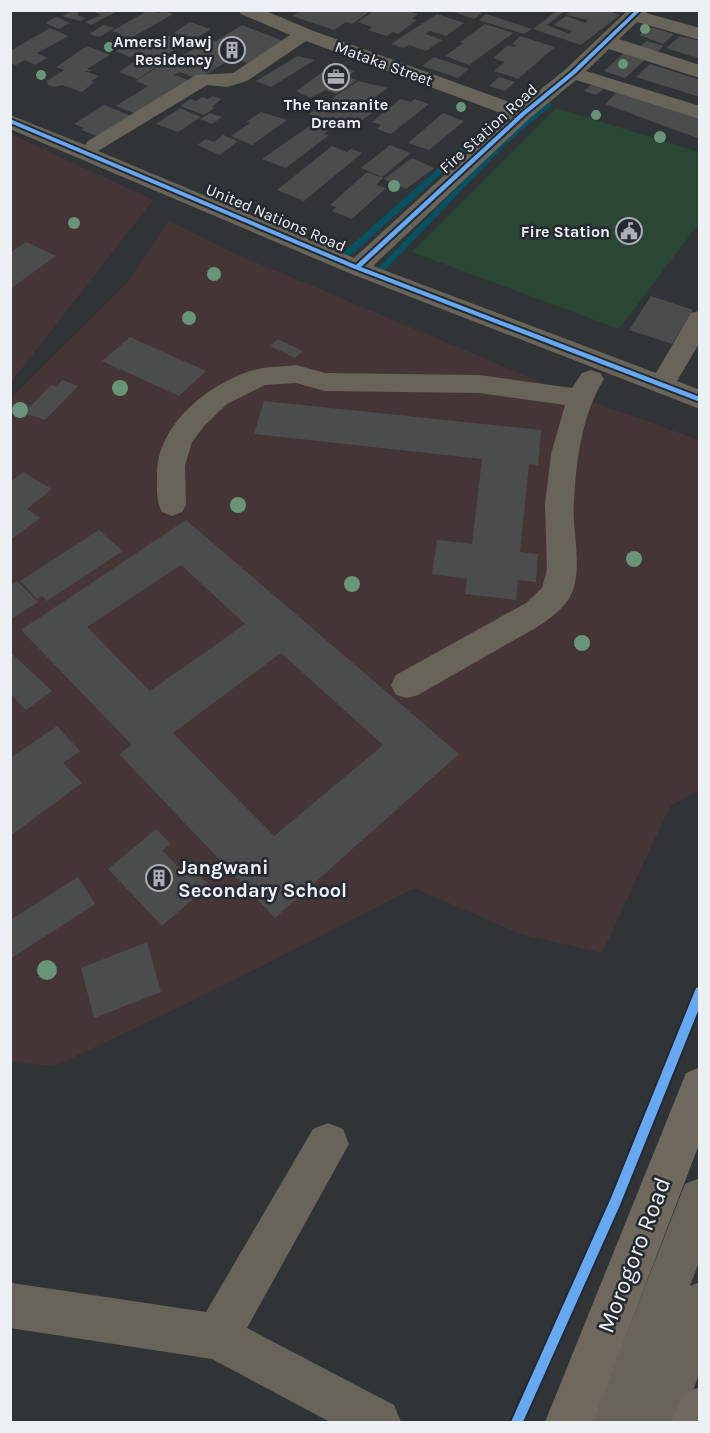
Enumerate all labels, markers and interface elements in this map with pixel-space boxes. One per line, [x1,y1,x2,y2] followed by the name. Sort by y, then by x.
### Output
[113,32,212,69] place label: Amersi Mawj Residency
[217,35,247,65] building icon: Amersi Mawj Residency
[332,37,435,90] street label: Mataka Street
[321,62,351,92] office icon: The Tanzanite Dream
[435,79,541,177] street label: Fire Station Road
[284,95,388,132] place label: The Tanzanite Dream
[203,179,349,256] street label: United Nations Road
[614,216,644,246] public building icon: Fire Station
[521,222,610,241] place label: Fire Station
[178,856,347,902] place label: Jangwani Secondary School
[144,863,174,893] building icon: Jangwani Secondary School
[591,1173,677,1337] street label: Morogoro Road

